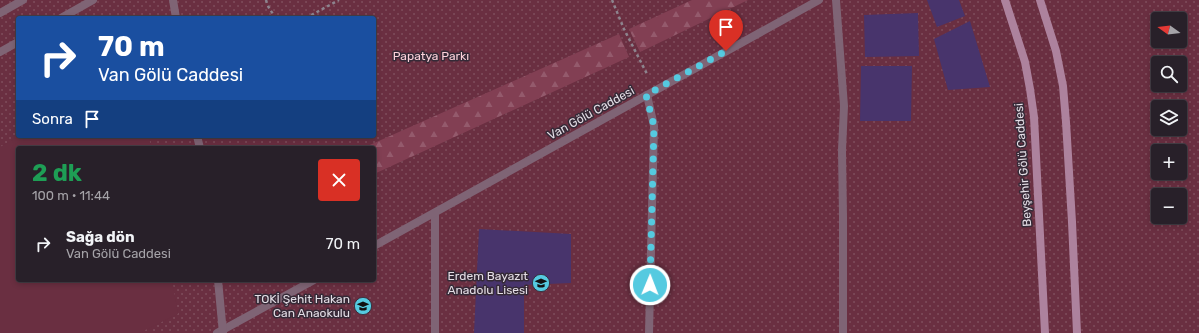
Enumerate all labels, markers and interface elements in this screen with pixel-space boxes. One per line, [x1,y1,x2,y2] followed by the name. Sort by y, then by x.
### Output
[709,10,743,51] pin
[1151,12,1187,48] north arrow
[1151,12,1187,224] map controls
[715,16,737,38] icon: arrive
[98,30,165,63] text: 70 m
[32,32,84,84] icon: right
[393,49,469,63] park label: Papatya Parkı
[1151,56,1187,92] button: search
[98,64,243,86] text: Van Gölü Caddesi
[545,83,637,143] street label: Van Gölü Caddesi
[1151,100,1187,136] button: layers
[1012,103,1034,227] street label: Beyşehir Gölü Caddesi
[81,108,103,130] icon: arrive
[32,110,73,128] text: Sonra
[1151,144,1187,180] button: +
[32,159,82,187] text: 2 dk
[318,159,360,201] button: close
[32,188,110,203] text: 100 m · 11:44
[1151,188,1187,224] button: −
[66,228,135,246] text: Sağa dön
[32,233,54,255] icon: right
[326,235,360,253] text: 70 m
[66,246,171,261] text: Van Gölü Caddesi
[629,264,671,306] position arrow
[447,269,528,297] place label: Erdem Bayazıt Anadolu Lisesi
[531,273,551,293] school or university icon: Erdem Bayazıt Anadolu Lisesi
[254,292,350,320] place label: TOKİ Şehit Hakan Can Anaokulu
[353,296,373,316] school or university icon: TOKİ Şehit Hakan Can Anaokulu

